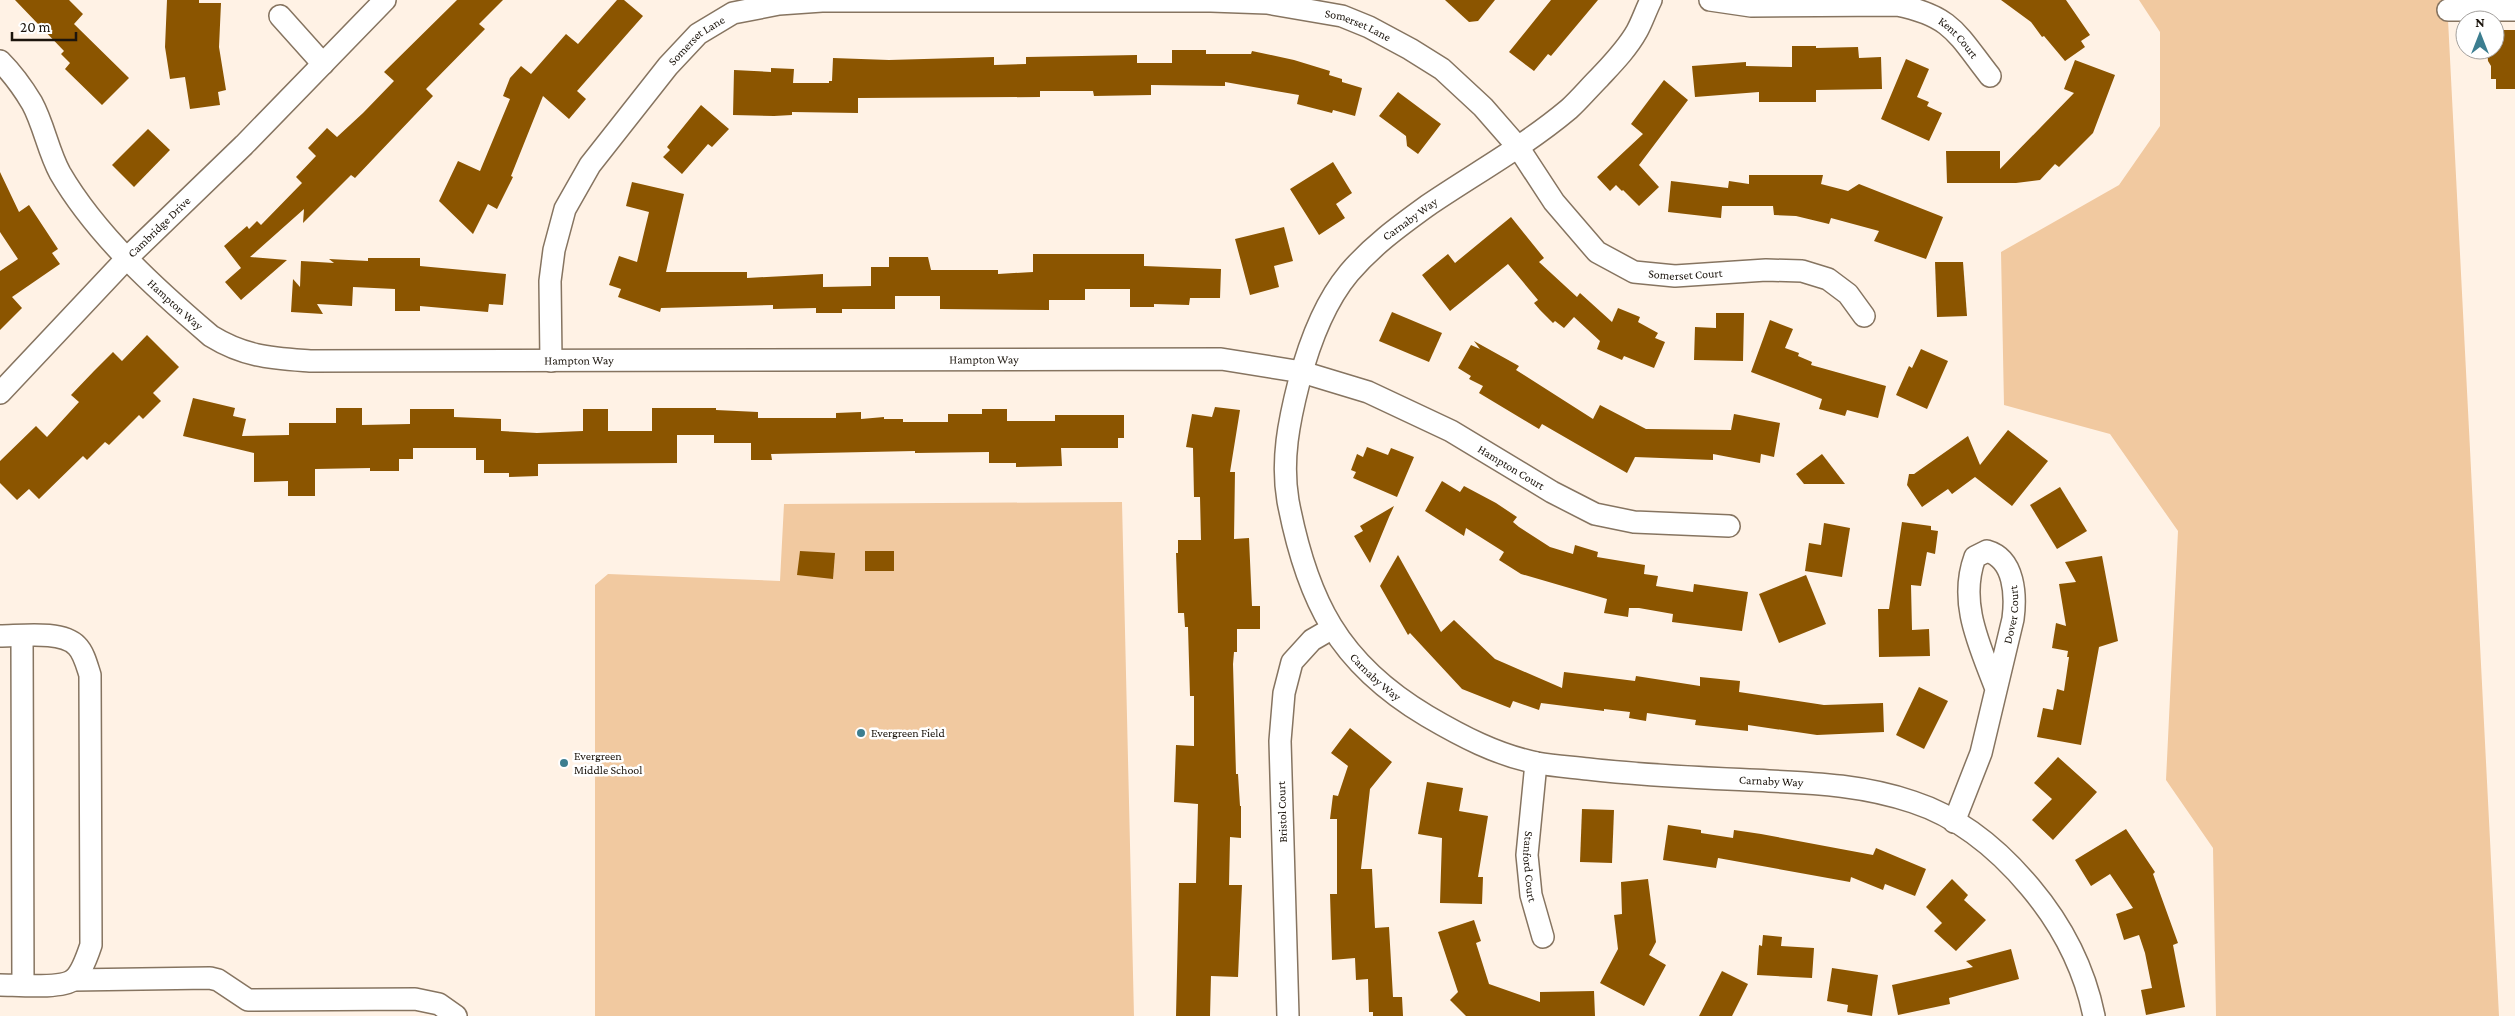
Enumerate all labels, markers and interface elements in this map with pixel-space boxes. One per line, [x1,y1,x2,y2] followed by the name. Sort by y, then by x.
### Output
[1324,6,1393,44] street label: Somerset Lane
[12,10,76,42] scale bar
[2455,10,2505,60] north arrow
[665,13,727,68] street label: Somerset Lane
[1936,14,1982,62] street label: Kent Court
[2475,14,2485,30] text: N
[20,19,51,35] text: 20 m
[125,194,193,260] street label: Cambridge Drive
[1380,194,1440,244] street label: Carnaby Way
[1648,266,1724,283] street label: Somerset Court
[145,276,206,333] street label: Hampton Way
[949,352,1019,367] street label: Hampton Way
[544,353,614,367] street label: Hampton Way
[1475,442,1548,493] street label: Hampton Court
[2000,584,2021,645] street label: Dover Court
[1347,650,1404,704] street label: Carnaby Way
[871,726,945,740] place label: Evergreen Field
[855,727,867,739] marker: Evergreen Field
[574,749,642,777] place label: Evergreen Middle School
[558,757,570,769] marker: Evergreen Middle School
[1739,773,1804,790] street label: Carnaby Way
[1274,780,1290,843] street label: Bristol Court
[1520,830,1540,905] street label: Stanford Court

